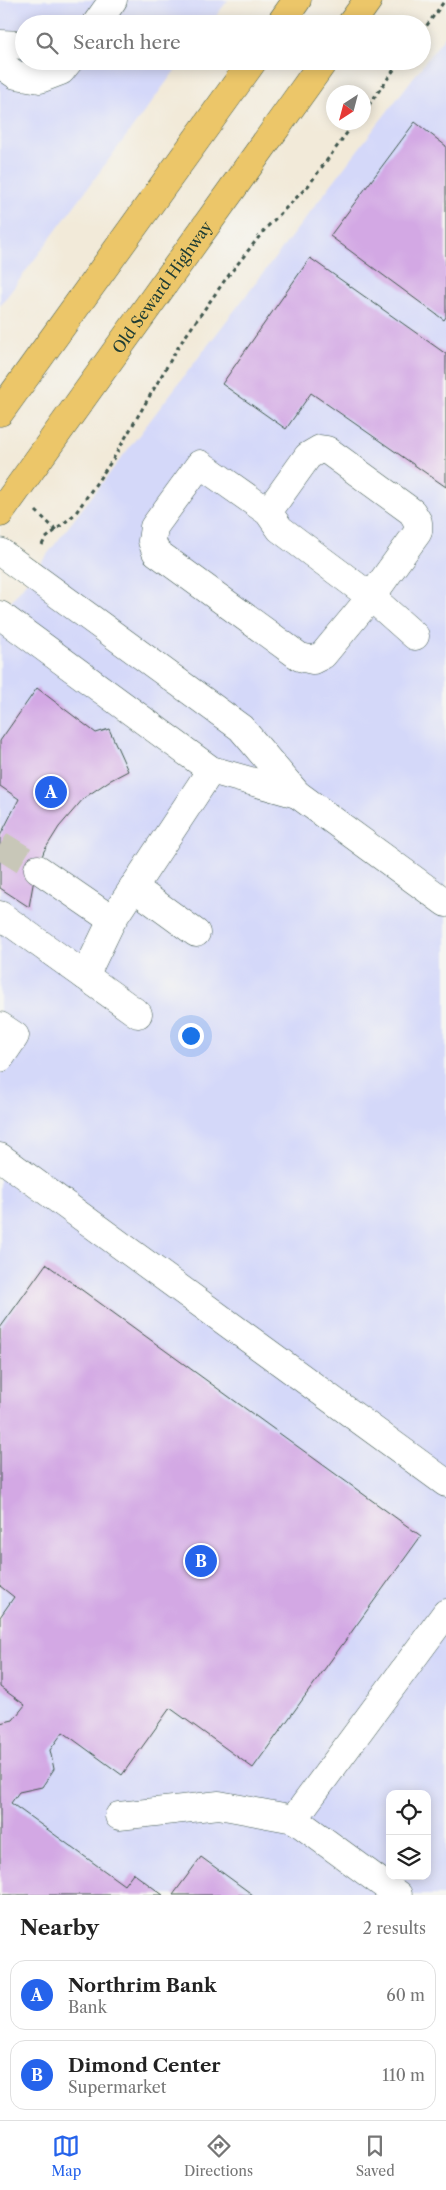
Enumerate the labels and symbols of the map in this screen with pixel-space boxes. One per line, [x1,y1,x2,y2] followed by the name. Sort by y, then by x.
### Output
[326,85,371,130] north arrow
[108,216,217,357] street label: Old Seward Highway
[35,773,67,811] pin: A
[178,1023,204,1049] your location
[185,1542,217,1580] pin: B

